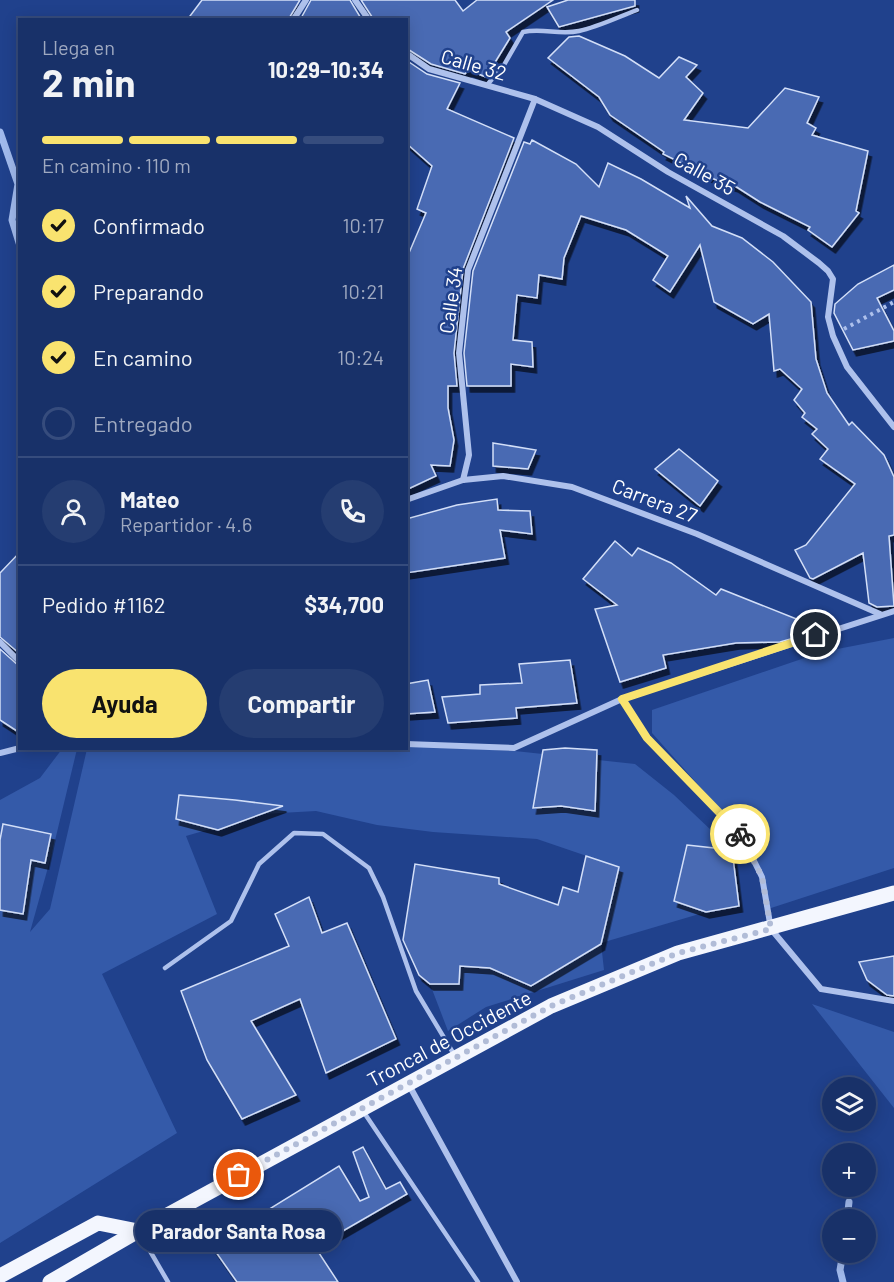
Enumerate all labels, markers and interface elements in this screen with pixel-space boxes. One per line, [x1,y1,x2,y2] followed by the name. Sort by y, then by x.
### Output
[42,35,115,59] text: Llega en
[438,43,510,85] street label: Calle 32
[268,56,384,82] text: 10:29–10:34
[42,58,135,105] text: 2 min
[670,146,740,200] street label: Calle 35
[42,153,191,177] text: En camino · 110 m
[42,209,75,242] icon: check
[93,212,205,238] text: Confirmado
[342,213,384,237] text: 10:17
[433,265,467,335] street label: Calle 34
[42,275,75,308] icon: check
[93,278,204,304] text: Preparando
[341,279,384,303] text: 10:21
[42,341,75,374] icon: check
[93,344,193,370] text: En camino
[337,345,384,369] text: 10:24
[93,410,193,436] text: Entregado
[609,473,701,527] street label: Carrera 27
[42,480,105,543] button: person
[321,480,384,543] button: phone
[120,486,180,512] text: Mateo
[120,512,252,536] text: Repartidor · 4.6
[42,591,165,617] text: Pedido #1162
[304,591,384,617] text: $34,700
[790,609,841,660] pin
[799,618,832,651] icon: home
[42,669,207,738] button: Ayuda
[219,669,384,738] button: Compartir
[710,804,770,864] courier
[724,818,757,851] icon: bike
[363,985,535,1091] street label: Troncal de Occidente
[822,1077,876,1263] map controls
[822,1077,876,1131] button: layers
[822,1143,876,1197] button: +
[213,1149,264,1200] pin
[222,1158,255,1191] icon: bag
[822,1209,876,1263] button: −
[136,1211,342,1253] callout: Parador Santa Rosa
[152,1219,325,1243] text: Parador Santa Rosa

